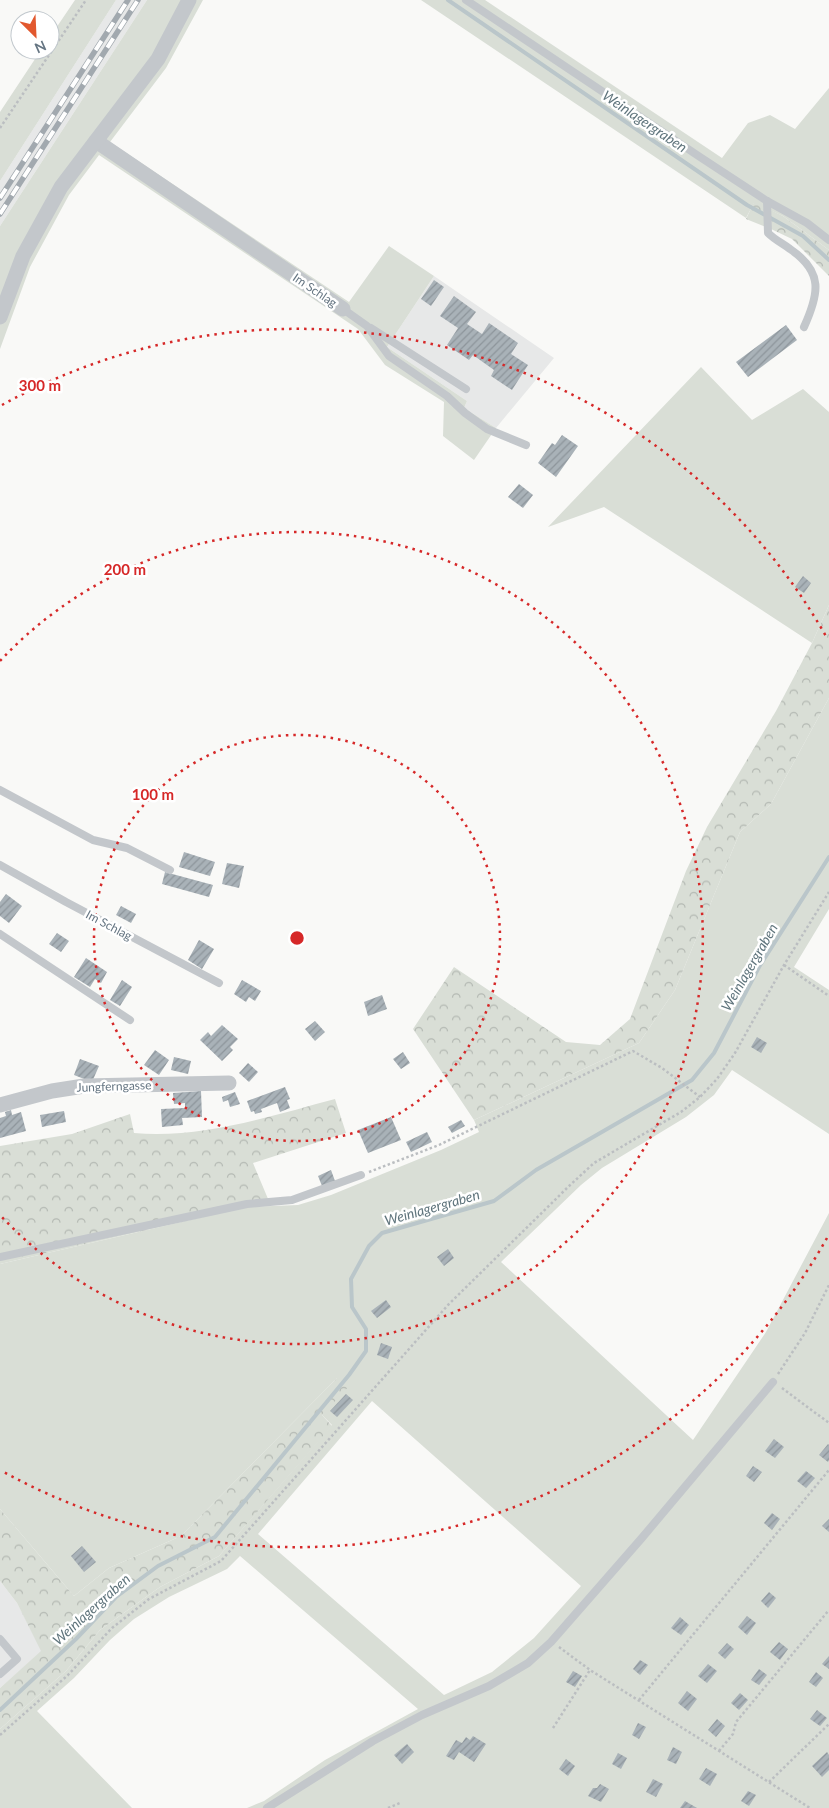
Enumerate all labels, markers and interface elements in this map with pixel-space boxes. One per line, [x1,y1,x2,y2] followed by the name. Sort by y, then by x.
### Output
[10,10,60,60] north arrow
[32,37,49,57] text: N
[600,87,690,155] water label: Weinlagergraben
[290,270,340,310] street label: Im Schlag
[19,376,61,394] text: 300 m
[104,560,146,578] text: 200 m
[132,785,174,803] text: 100 m
[83,907,135,943] street label: Im Schlag
[717,920,781,1014] water label: Weinlagergraben
[288,929,306,947] centre of rings
[76,1077,152,1095] street label: Jungferngasse
[382,1185,482,1229] water label: Weinlagergraben
[49,1570,133,1648] water label: Weinlagergraben

